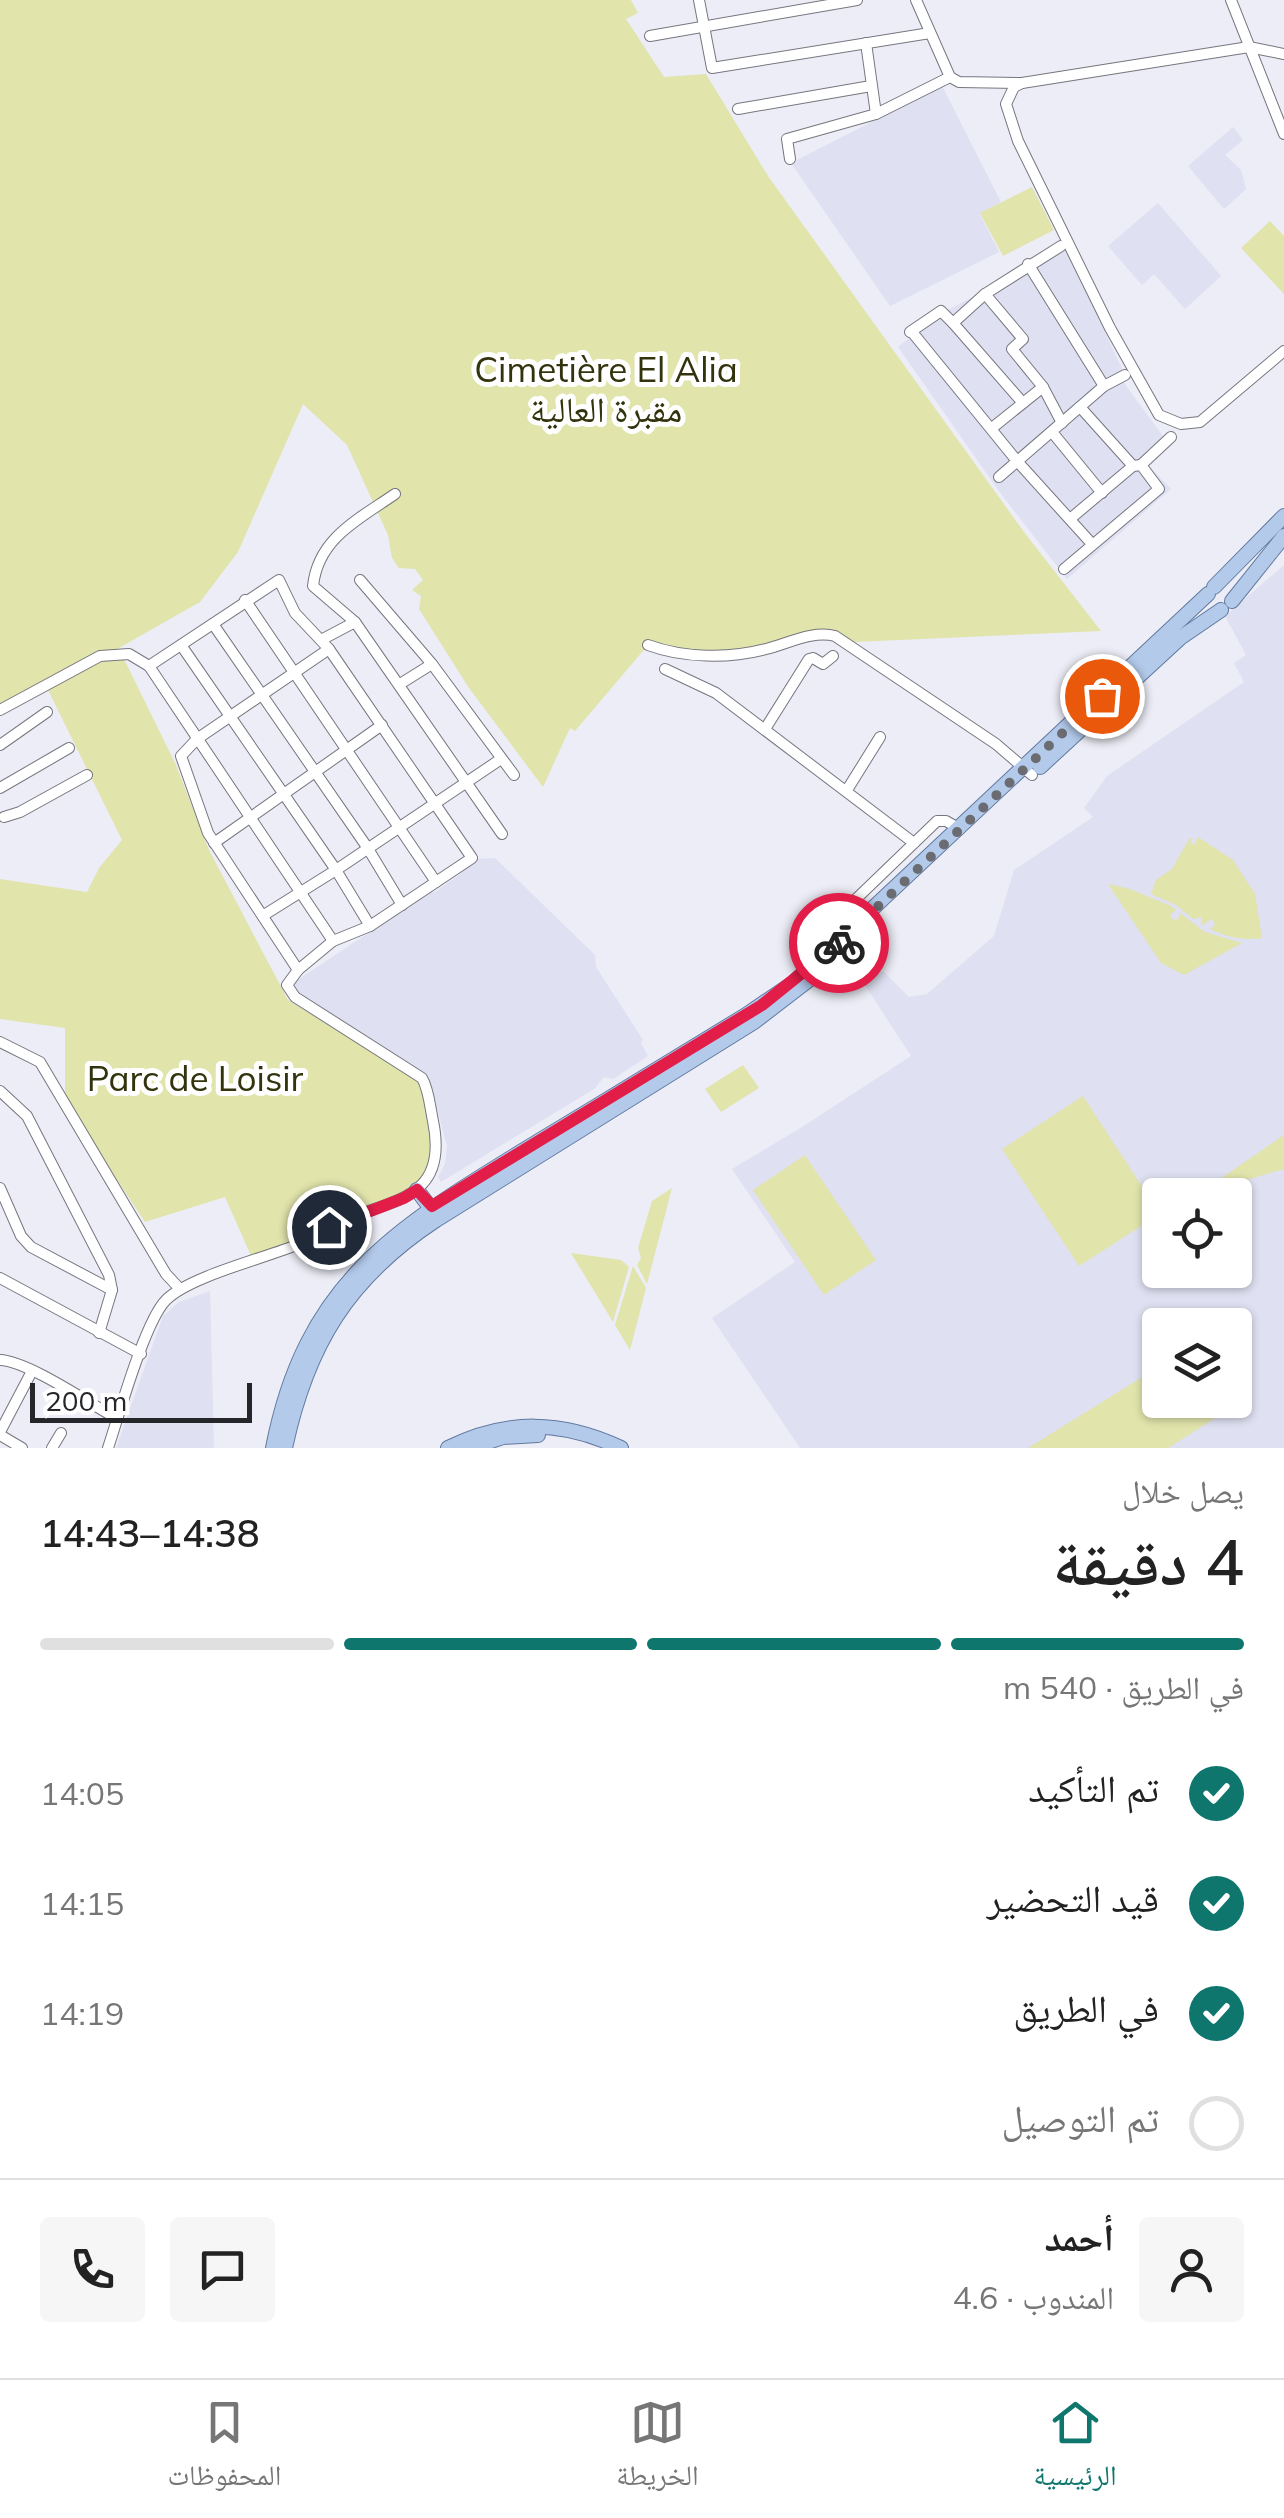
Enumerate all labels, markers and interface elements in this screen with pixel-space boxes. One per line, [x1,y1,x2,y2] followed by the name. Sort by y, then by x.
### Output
[474,347,738,431] park label: Cimetière El Alia مقبرة العالية
[1060,654,1145,739] pin
[1075,669,1130,724] icon: bag
[789,893,889,993] courier
[812,916,867,971] icon: bike
[87,1056,304,1100] park label: Parc de Loisir
[1142,1178,1252,1418] map controls
[1142,1178,1252,1288] button: locate
[287,1185,372,1270] pin
[302,1200,357,1255] icon: home
[1142,1308,1252,1418] button: layers
[30,1378,252,1422] scale bar
[45,1383,127,1418] text: 200 m
[1122,1471,1244,1511] text: يصل خلال
[40,1509,260,1557] text: 14:38–14:43
[1053,1520,1244,1601] text: 4 دقيقة
[1003,1667,1244,1707] text: في الطريق · 540 m
[1028,1764,1159,1812] text: تم التأكيد
[1189,1766,1244,1821] icon: check
[40,1773,124,1813] text: 14:05
[987,1874,1159,1922] text: قيد التحضير
[1189,1876,1244,1931] icon: check
[40,1883,124,1923] text: 14:15
[1013,1984,1159,2032] text: في الطريق
[1189,1986,1244,2041] icon: check
[40,1993,124,2033] text: 14:19
[1001,2094,1159,2142] text: تم التوصيل
[1044,2213,1114,2261] text: أحمد
[40,2217,145,2322] button: phone
[170,2217,275,2322] button: chat
[1139,2217,1244,2322] button: person
[952,2277,1114,2317] text: المندوب · 4.6
[167,2395,281,2503] tab: المحفوظات
[616,2395,699,2503] tab: الخريطة
[1034,2395,1117,2503] tab: الرئيسية

